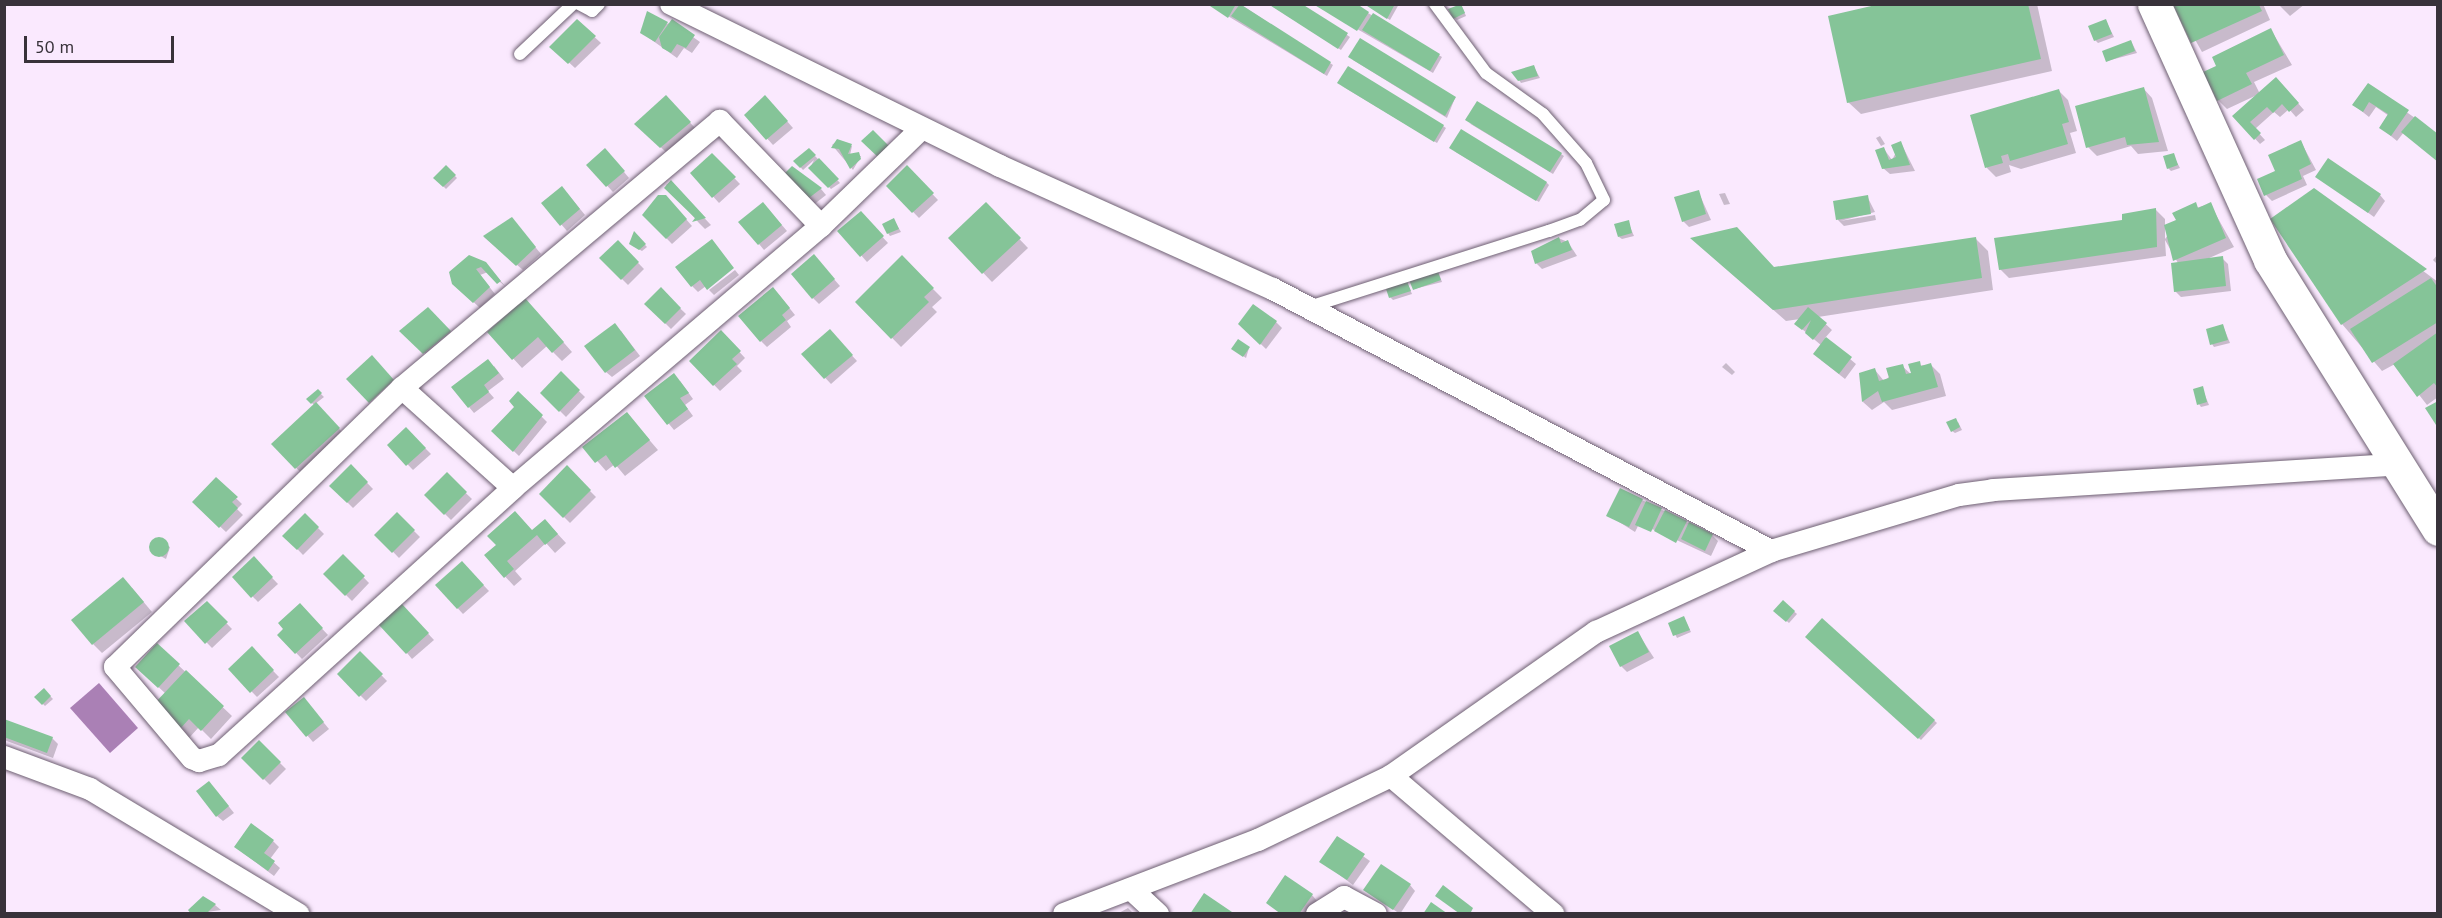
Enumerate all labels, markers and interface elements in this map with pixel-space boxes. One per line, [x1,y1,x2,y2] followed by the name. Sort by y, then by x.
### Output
[27,24,177,62] scale bar
[35,35,74,58] text: 50 m

